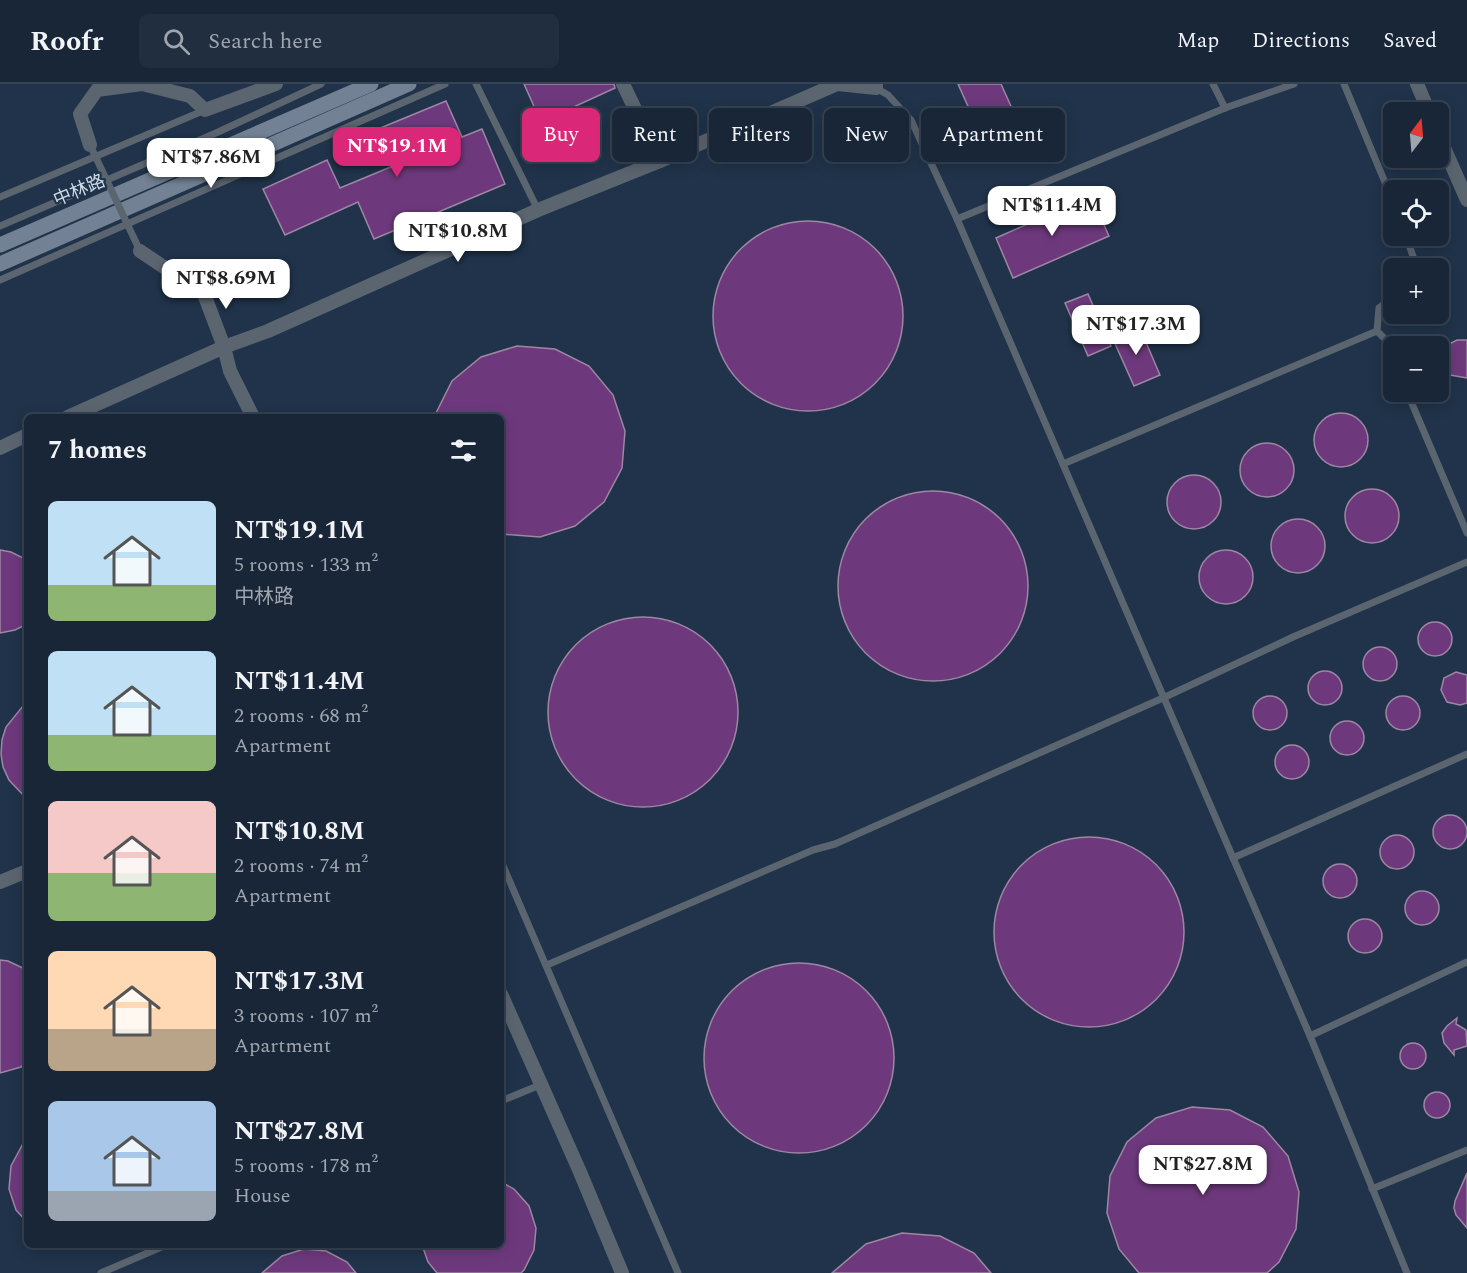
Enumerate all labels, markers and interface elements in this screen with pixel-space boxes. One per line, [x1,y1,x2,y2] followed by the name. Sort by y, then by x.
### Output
[139,14,559,68] search box
[30,20,103,63] text: Roofr
[160,25,193,58] icon: search
[208,25,322,58] text: Search here
[1177,25,1219,57] text: Map
[1252,25,1350,57] text: Directions
[1383,25,1437,57] text: Saved
[1383,102,1449,168] north arrow
[1383,102,1449,402] map controls
[522,108,600,162] chip: Buy
[612,108,697,162] chip: Rent
[709,108,812,162] chip: Filters
[824,108,909,162] chip: New
[921,108,1065,162] chip: Apartment
[335,127,459,178] pin: NT$19.1M
[347,131,447,161] text: NT$19.1M
[149,138,273,189] pin: NT$7.86M
[161,142,261,172] text: NT$7.86M
[49,167,109,213] street label: 中林路
[1383,180,1449,246] button: locate
[990,186,1114,237] pin: NT$11.4M
[1002,190,1102,220] text: NT$11.4M
[396,212,520,263] pin: NT$10.8M
[408,216,508,246] text: NT$10.8M
[1383,258,1449,324] button: +
[164,259,288,310] pin: NT$8.69M
[176,263,276,293] text: NT$8.69M
[1074,305,1198,356] pin: NT$17.3M
[1086,309,1186,339] text: NT$17.3M
[1383,336,1449,402] button: −
[48,430,147,470] text: 7 homes
[447,434,480,467] icon: filters
[234,510,365,550] text: NT$19.1M
[96,525,168,597] icon: home
[234,550,378,580] text: 5 rooms · 133 m²
[234,582,294,612] text: 中林路
[234,661,365,701] text: NT$11.4M
[96,675,168,747] icon: home
[234,701,368,731] text: 2 rooms · 68 m²
[234,731,331,761] text: Apartment
[234,811,365,851] text: NT$10.8M
[96,825,168,897] icon: home
[234,851,368,881] text: 2 rooms · 74 m²
[234,881,331,911] text: Apartment
[234,961,365,1001] text: NT$17.3M
[96,975,168,1047] icon: home
[234,1001,378,1031] text: 3 rooms · 107 m²
[234,1031,331,1061] text: Apartment
[234,1111,365,1151] text: NT$27.8M
[96,1125,168,1197] icon: home
[1141,1145,1265,1196] pin: NT$27.8M
[1153,1149,1253,1179] text: NT$27.8M
[234,1151,378,1181] text: 5 rooms · 178 m²
[234,1181,291,1211] text: House

